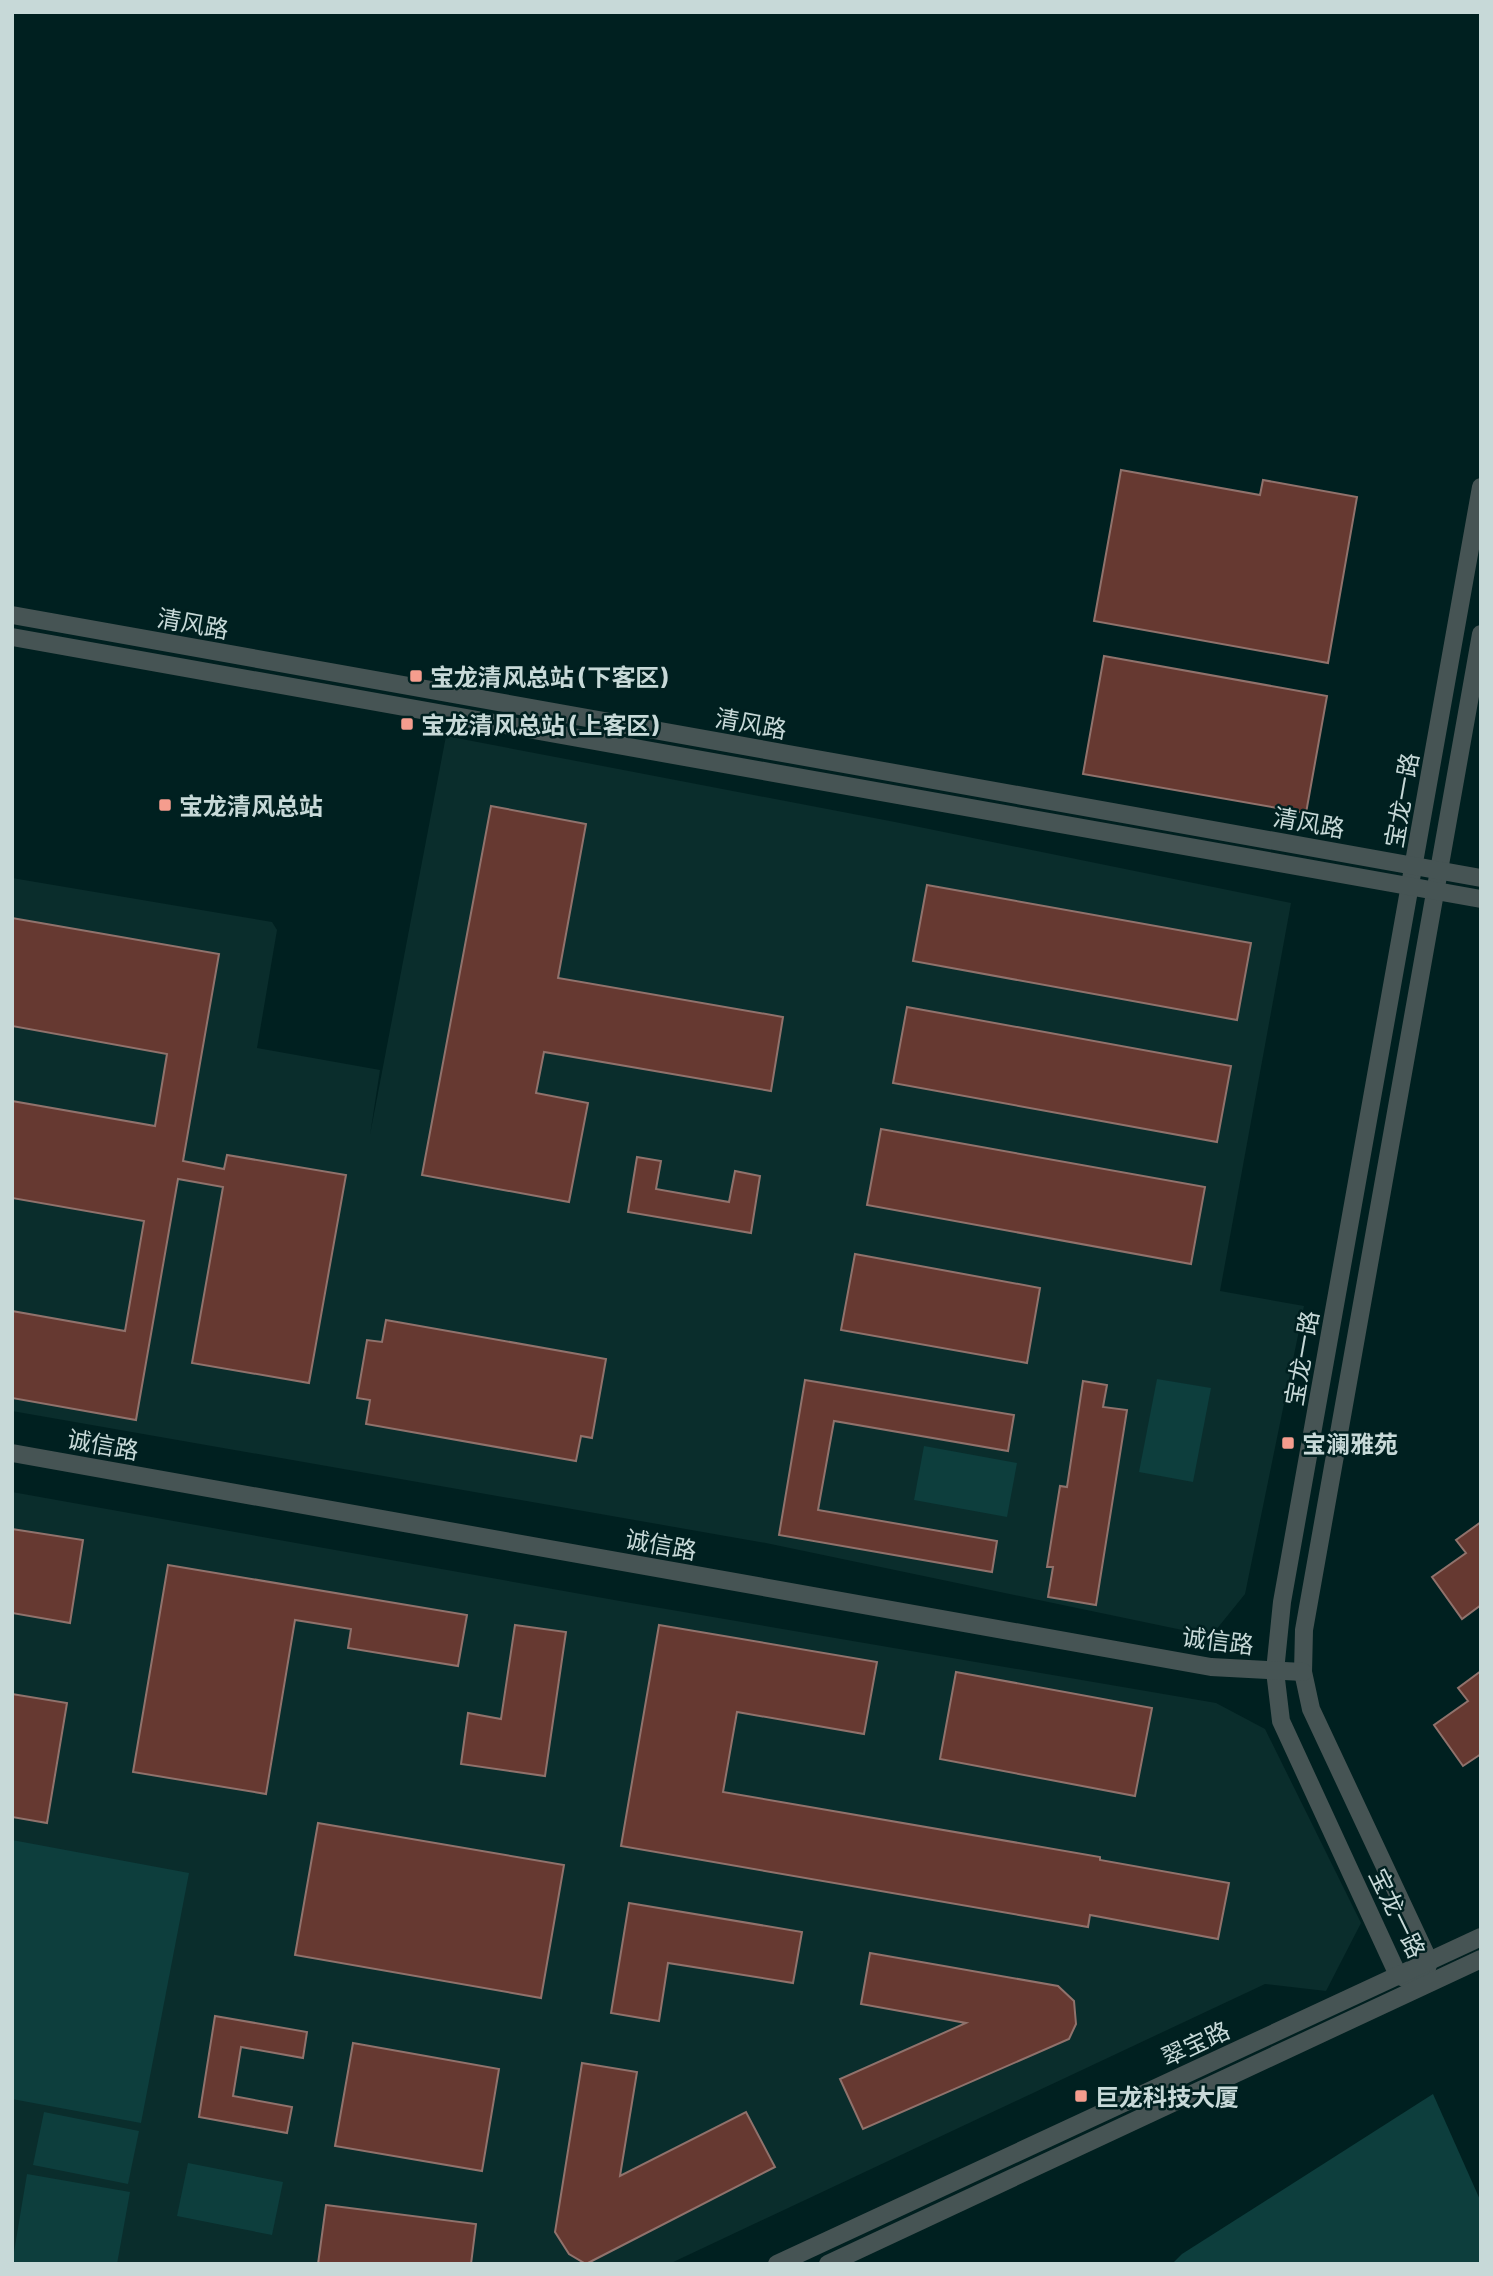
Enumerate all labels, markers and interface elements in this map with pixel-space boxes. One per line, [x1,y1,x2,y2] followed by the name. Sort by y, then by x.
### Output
[155,602,231,644] street label: 清风路
[430,662,668,691] place label: 宝龙清风总站 (下客区)
[408,668,424,684] marker: 宝龙清风总站 (下客区)
[713,702,789,744] street label: 清风路
[421,710,659,739] place label: 宝龙清风总站 (上客区)
[399,716,415,732] marker: 宝龙清风总站 (上客区)
[1378,750,1424,850] street label: 宝龙一路
[179,791,323,820] place label: 宝龙清风总站
[157,797,173,813] marker: 宝龙清风总站
[1271,801,1347,843] street label: 清风路
[1278,1308,1324,1408] street label: 宝龙一路
[65,1423,141,1465] street label: 诚信路
[1302,1429,1398,1458] place label: 宝澜雅苑
[1280,1435,1296,1451] marker: 宝澜雅苑
[623,1523,699,1565] street label: 诚信路
[1181,1621,1255,1659] street label: 诚信路
[1364,1864,1432,1962] street label: 宝龙一路
[1156,2015,1234,2071] street label: 翠宝路
[1095,2082,1239,2111] place label: 巨龙科技大厦
[1073,2088,1089,2104] marker: 巨龙科技大厦

